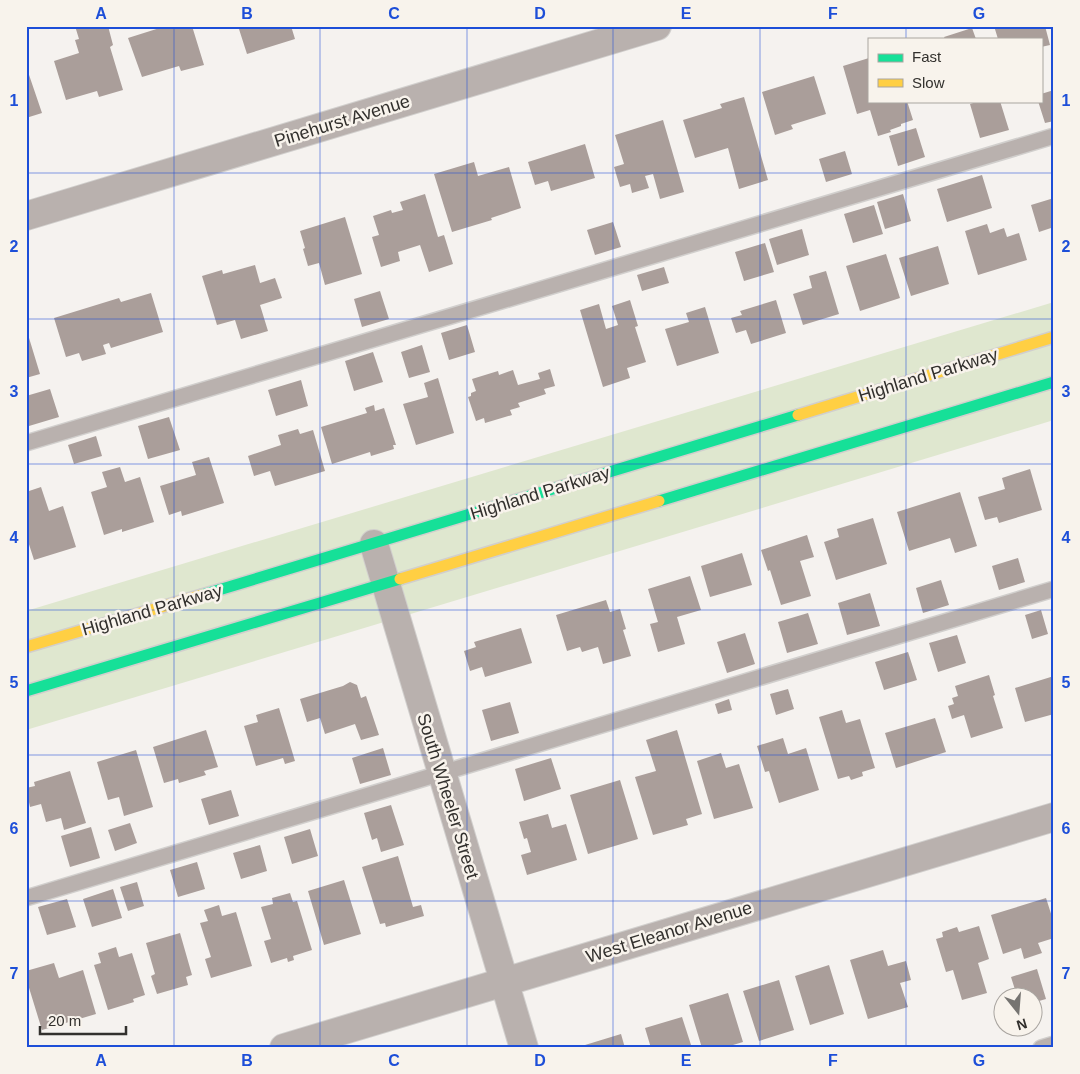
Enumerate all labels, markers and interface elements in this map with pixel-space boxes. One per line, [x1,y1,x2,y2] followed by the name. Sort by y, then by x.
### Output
[95,5,107,22] text: A
[241,5,253,22] text: B
[388,5,400,22] text: C
[534,5,546,22] text: D
[681,5,692,22] text: E
[828,5,838,22] text: F
[973,5,985,22] text: G
[868,38,1042,102] legend
[912,48,942,65] text: Fast
[912,74,945,91] text: Slow
[272,91,412,151] street label: Pinehurst Avenue
[10,92,19,109] text: 1
[1062,92,1071,109] text: 1
[10,238,19,255] text: 2
[1062,238,1071,255] text: 2
[856,344,1000,406] street label: Highland Parkway
[10,383,19,400] text: 3
[1062,383,1071,400] text: 3
[468,462,612,524] street label: Highland Parkway
[10,529,19,546] text: 4
[1062,529,1071,546] text: 4
[80,580,224,640] street label: Highland Parkway
[10,674,19,691] text: 5
[1062,674,1071,691] text: 5
[413,711,483,881] street label: South Wheeler Street
[10,820,19,837] text: 6
[1062,820,1071,837] text: 6
[584,897,754,967] street label: West Eleanor Avenue
[10,965,19,982] text: 7
[1062,965,1071,982] text: 7
[992,986,1042,1036] north arrow
[40,1004,126,1036] scale bar
[48,1012,81,1029] text: 20 m
[1015,1015,1029,1034] text: N
[95,1052,107,1069] text: A
[241,1052,253,1069] text: B
[388,1052,400,1069] text: C
[534,1052,546,1069] text: D
[681,1052,692,1069] text: E
[828,1052,838,1069] text: F
[973,1052,985,1069] text: G

